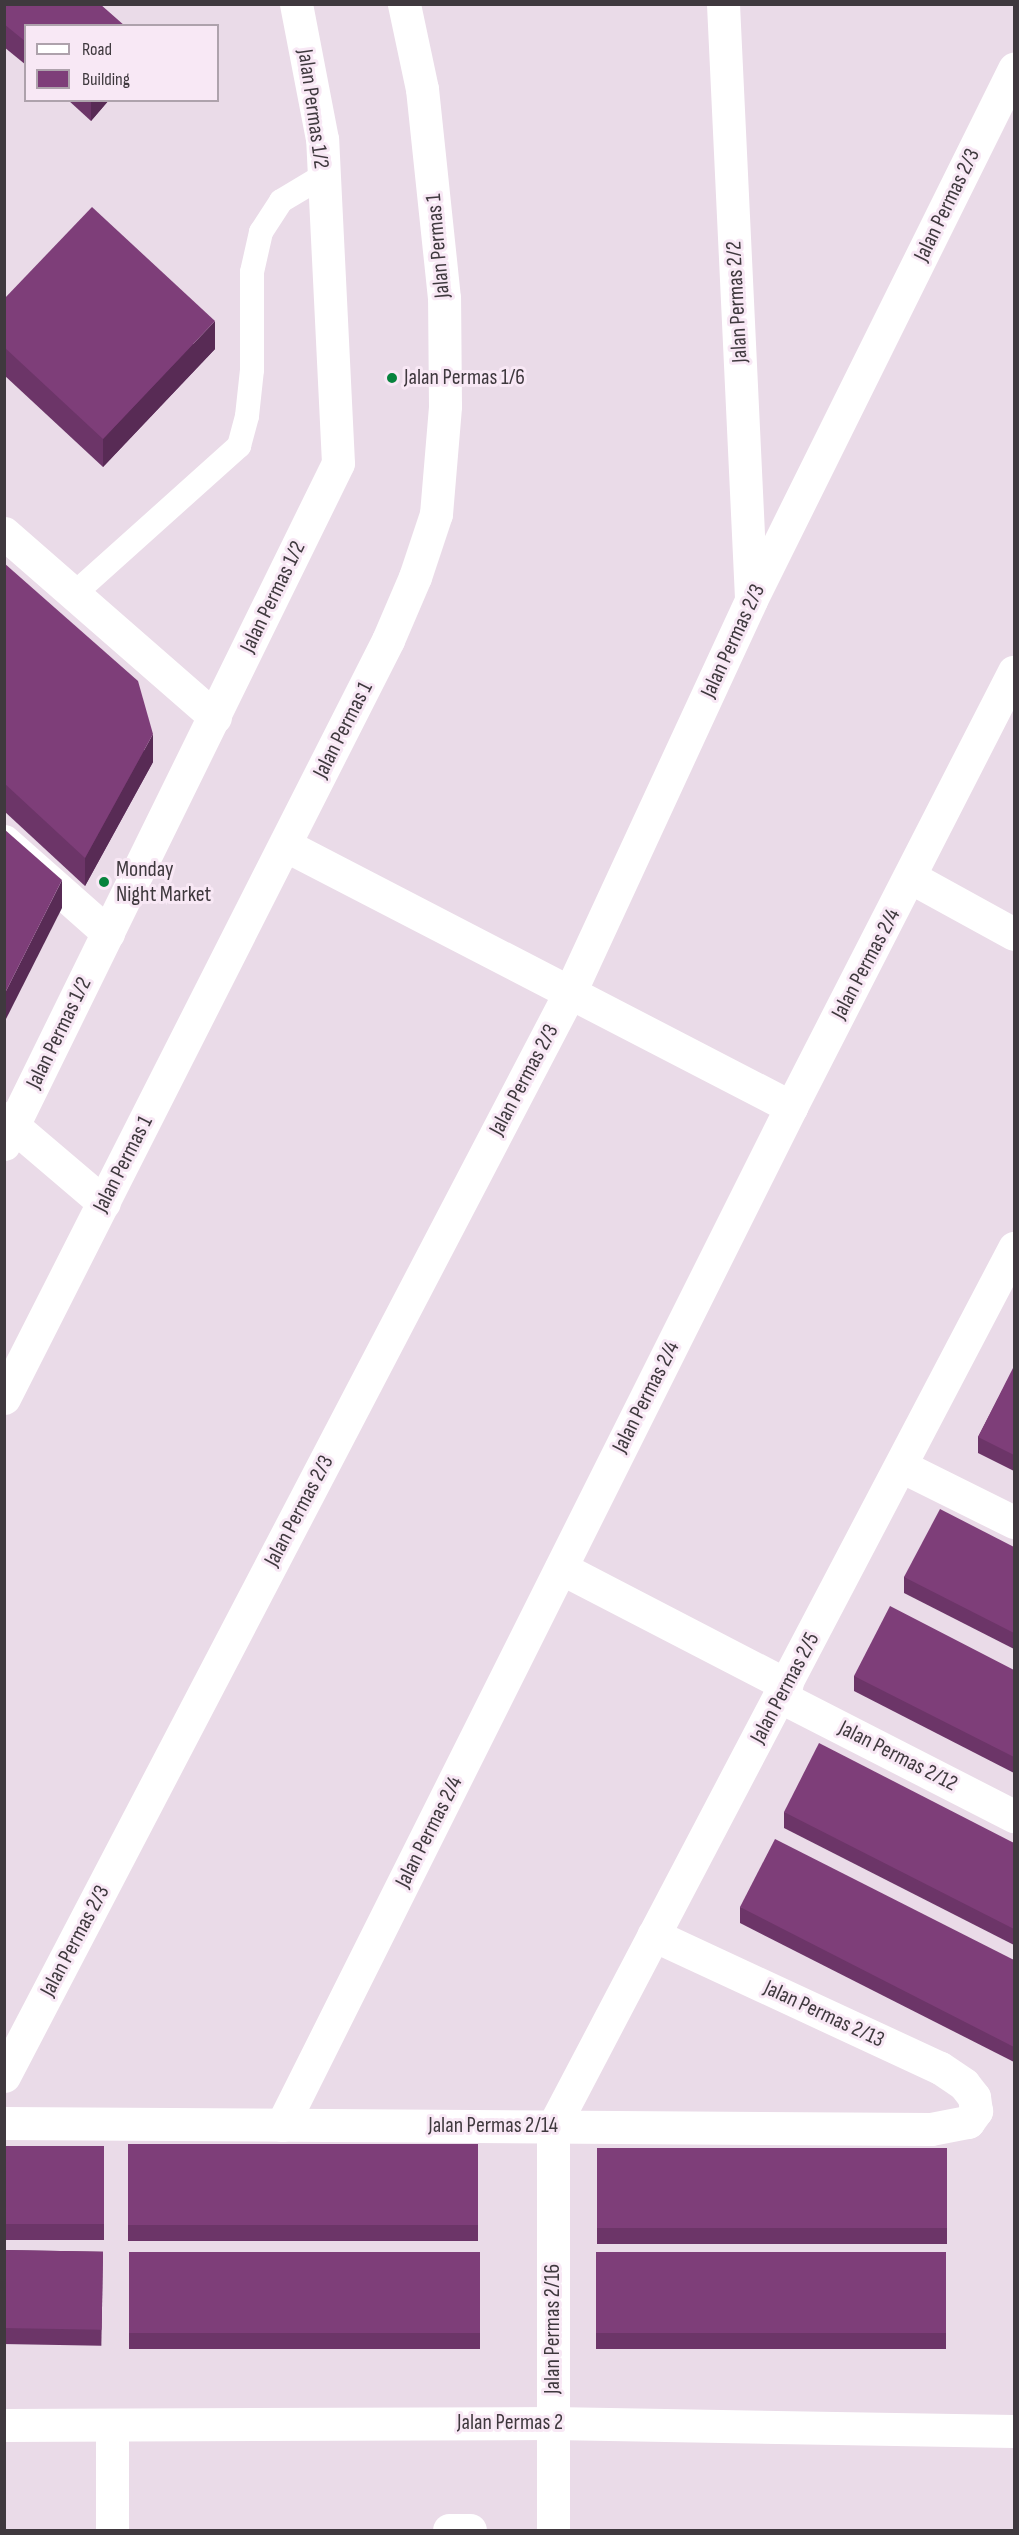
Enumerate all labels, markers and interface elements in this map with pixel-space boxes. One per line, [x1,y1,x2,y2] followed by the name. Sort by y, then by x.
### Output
[24,24,219,102] legend
[82,39,112,60] text: Road
[292,48,334,170] street label: Jalan Permas 1/2
[82,69,130,90] text: Building
[908,144,986,266] street label: Jalan Permas 2/3
[420,193,456,299] street label: Jalan Permas 1
[721,240,753,364] street label: Jalan Permas 2/2
[404,365,525,391] place label: Jalan Permas 1/6
[385,371,399,385] marker: Jalan Permas 1/6
[235,537,311,657] street label: Jalan Permas 1/2
[695,580,771,702] street label: Jalan Permas 2/3
[307,677,379,783] street label: Jalan Permas 1
[116,856,211,908] place label: Monday Night Market
[97,875,111,889] marker: Monday Night Market
[826,904,906,1024] street label: Jalan Permas 2/4
[21,973,97,1093] street label: Jalan Permas 1/2
[484,1020,564,1140] street label: Jalan Permas 2/3
[87,1111,159,1217] street label: Jalan Permas 1
[607,1337,685,1457] street label: Jalan Permas 2/4
[259,1451,339,1571] street label: Jalan Permas 2/3
[745,1628,825,1748] street label: Jalan Permas 2/5
[834,1715,962,1797] street label: Jalan Permas 2/12
[390,1772,468,1892] street label: Jalan Permas 2/4
[35,1881,115,2001] street label: Jalan Permas 2/3
[760,1975,888,2053] street label: Jalan Permas 2/13
[428,2113,558,2139] street label: Jalan Permas 2/14
[540,2264,566,2394] street label: Jalan Permas 2/16
[457,2410,563,2436] street label: Jalan Permas 2

